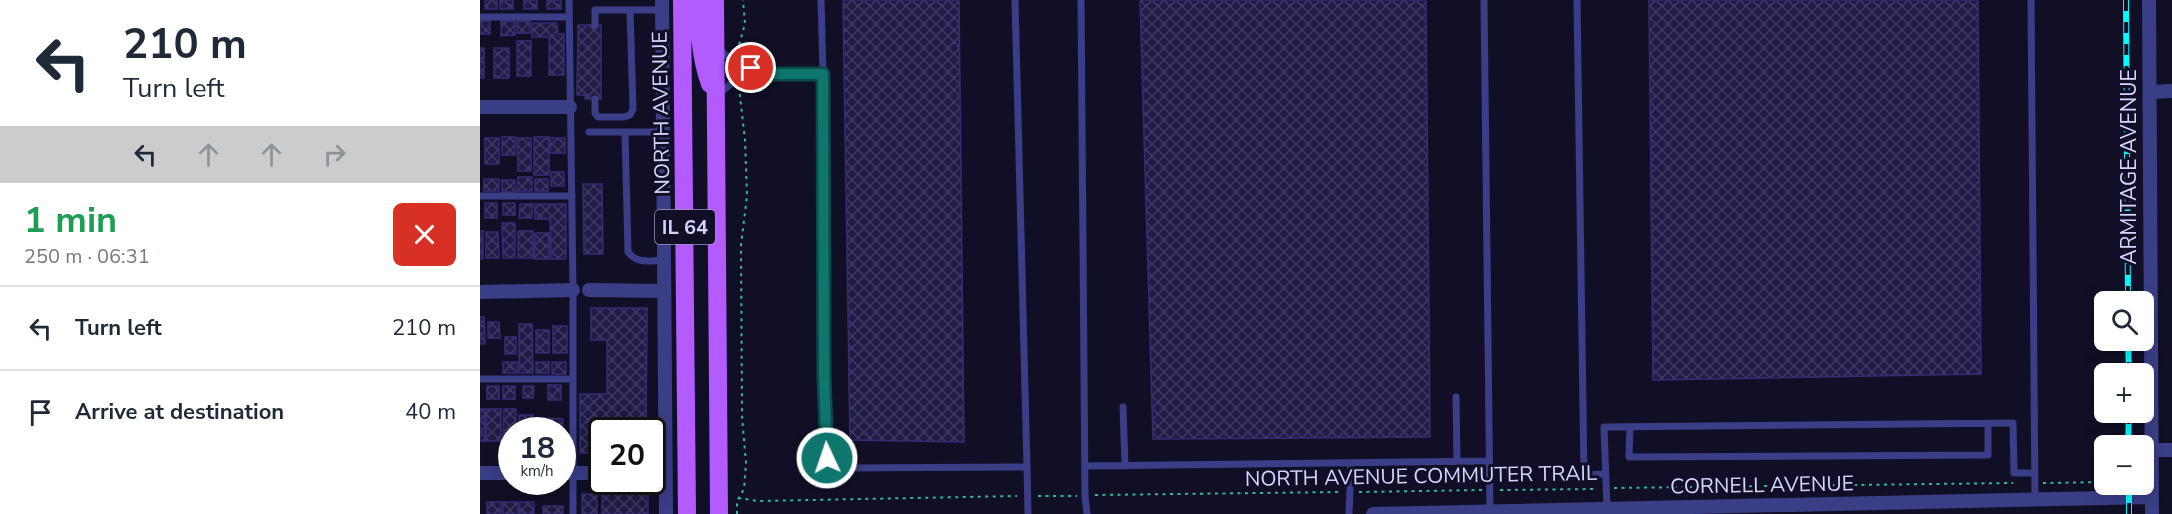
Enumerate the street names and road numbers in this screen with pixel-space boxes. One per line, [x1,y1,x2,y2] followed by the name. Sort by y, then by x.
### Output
[646,31,676,195] street label: NORTH AVENUE
[2115,69,2143,265] street label: ARMITAGE AVENUE
[655,210,715,244] road number: IL 64
[1245,459,1598,493] street label: NORTH AVENUE COMMUTER TRAIL
[1670,469,1854,501] street label: CORNELL AVENUE

